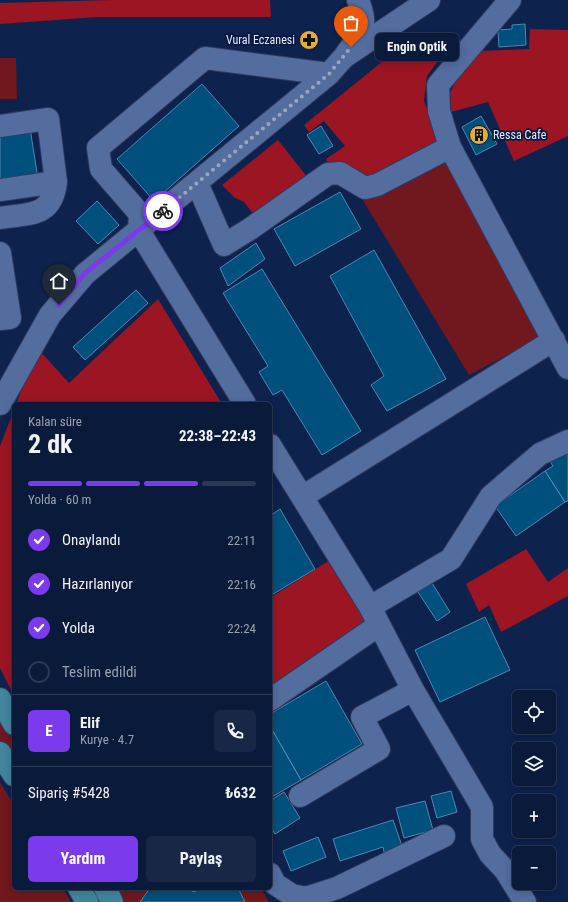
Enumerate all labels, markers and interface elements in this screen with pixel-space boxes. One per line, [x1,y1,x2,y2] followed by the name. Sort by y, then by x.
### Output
[334,6,368,47] pin
[340,12,362,34] icon: bag
[298,29,320,51] pharmacy icon: Vural Eczanesi
[226,33,295,47] place label: Vural Eczanesi
[375,33,459,61] callout: Engin Optik
[387,39,447,54] text: Engin Optik
[468,124,490,146] building icon: Ressa Cafe
[493,128,547,142] place label: Ressa Cafe
[143,191,183,231] courier
[152,200,174,222] icon: bike
[42,264,76,305] pin
[48,270,70,292] icon: home
[28,414,82,429] text: Kalan süre
[179,427,256,445] text: 22:38–22:43
[28,429,72,459] text: 2 dk
[28,492,91,507] text: Yolda · 60 m
[28,529,50,551] icon: check
[62,531,120,549] text: Onaylandı
[227,533,256,548] text: 22:11
[28,573,50,595] icon: check
[62,575,133,593] text: Hazırlanıyor
[227,577,256,592] text: 22:16
[28,617,50,639] icon: check
[62,619,95,637] text: Yolda
[227,621,256,636] text: 22:24
[62,663,137,681] text: Teslim edildi
[512,690,556,890] map controls
[512,690,556,734] button: locate
[214,710,256,752] button: phone
[80,714,100,732] text: Elif
[45,722,53,740] text: E
[80,732,134,747] text: Kurye · 4.7
[512,742,556,786] button: layers
[28,784,110,802] text: Sipariş #5428
[225,784,256,802] text: ₺632
[512,794,556,838] button: +
[28,836,138,882] button: Yardım
[146,836,256,882] button: Paylaş
[512,846,556,890] button: −

